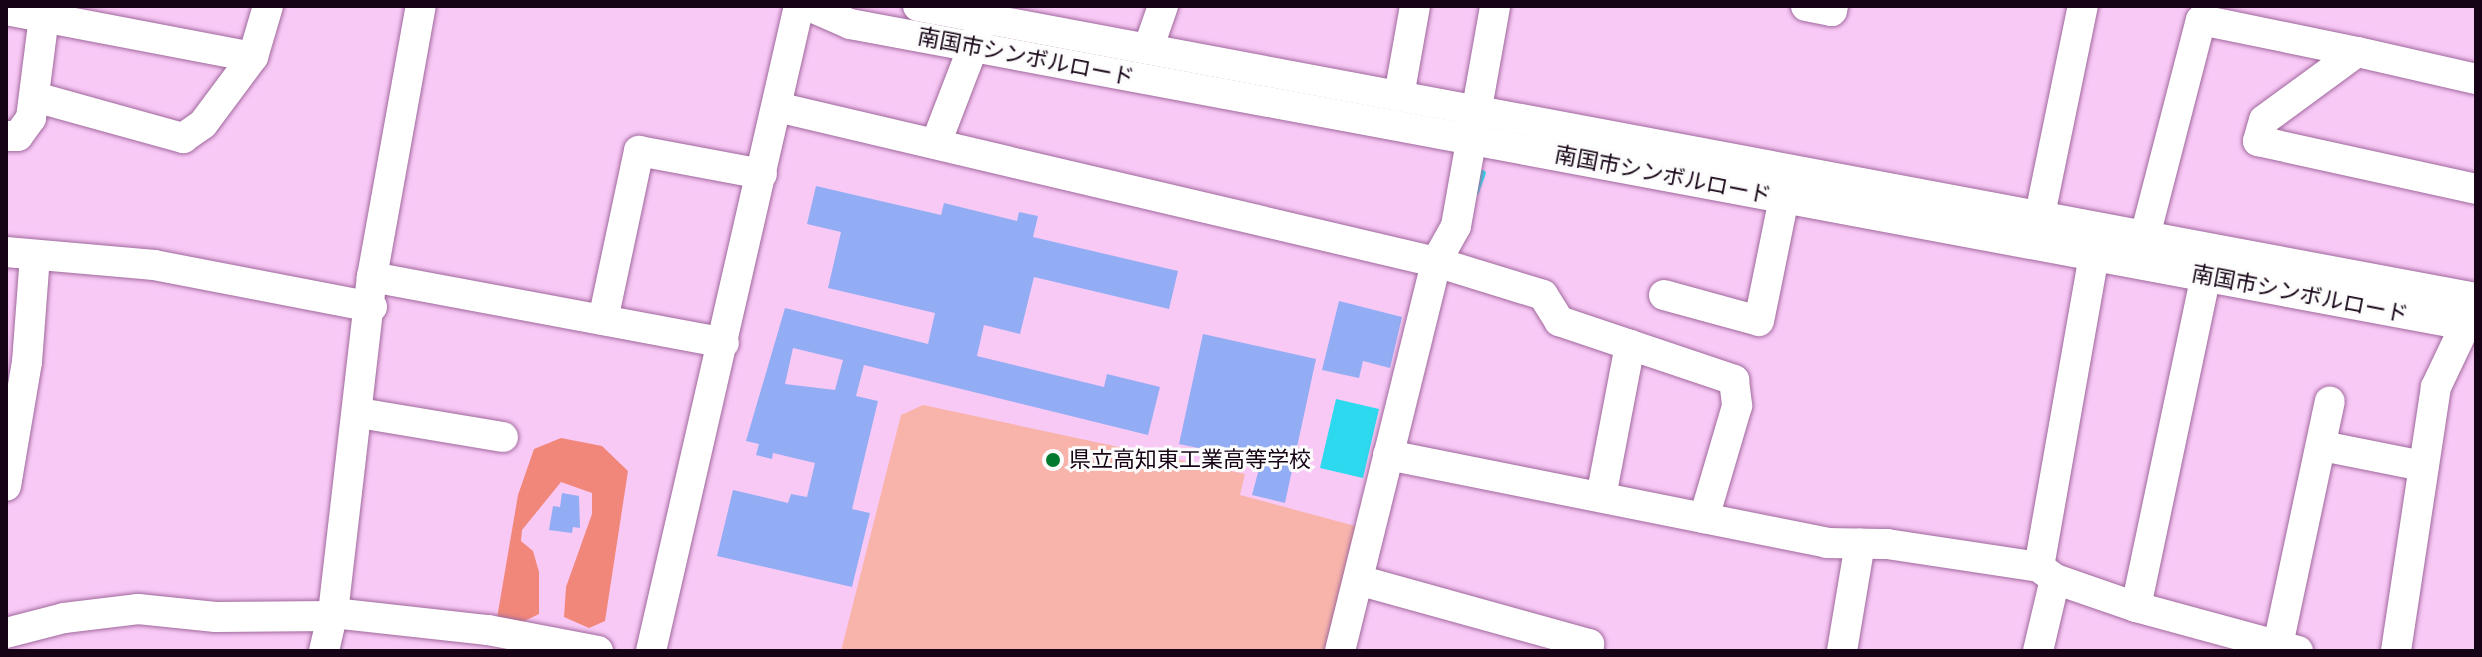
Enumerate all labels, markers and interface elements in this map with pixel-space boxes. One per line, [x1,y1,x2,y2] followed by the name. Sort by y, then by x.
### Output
[916,23,1136,91] street label: 南国市シンボルロード
[1553,141,1773,209] street label: 南国市シンボルロード
[2190,260,2410,328] street label: 南国市シンボルロード
[1069,447,1311,473] place label: 県立高知東工業高等学校
[1044,451,1062,469] marker: 県立高知東工業高等学校

